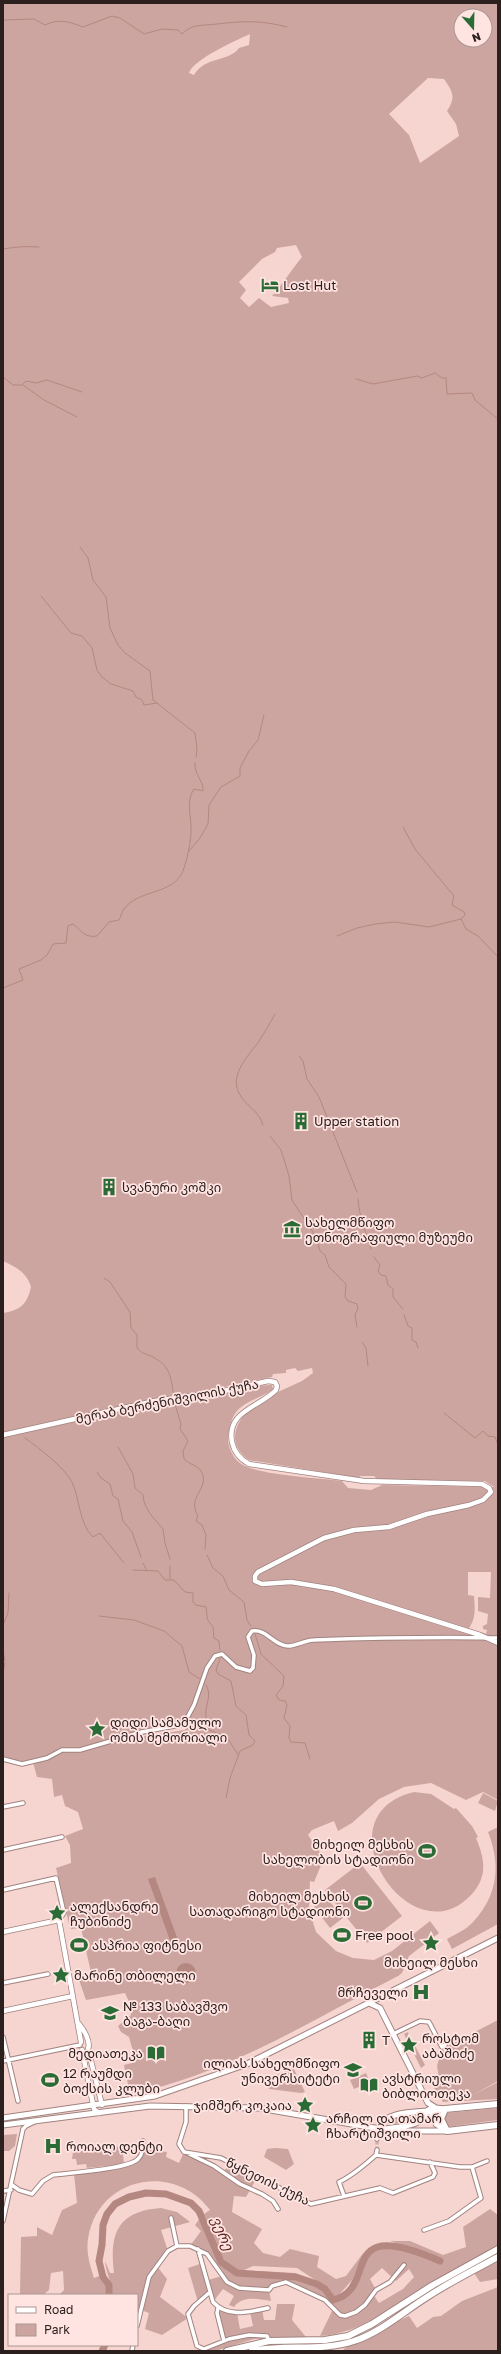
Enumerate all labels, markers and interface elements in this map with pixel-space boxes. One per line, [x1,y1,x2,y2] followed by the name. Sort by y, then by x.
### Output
[453,8,493,48] north arrow
[470,30,483,45] text: N
[260,275,280,295] hotel icon: Lost Hut
[283,277,336,293] place label: Lost Hut
[291,1111,311,1131] building icon: Upper station
[314,1113,399,1129] place label: Upper station
[99,1177,119,1197] building icon: სვანური კოშკი
[122,1179,221,1195] place label: სვანური კოშკი
[305,1214,473,1246] place label: სახელმწიფო ეთნოგრაფიული მუზეუმი
[282,1219,302,1239] museum icon: სახელმწიფო ეთნოგრაფიული მუზეუმი
[74,1375,260,1428] street label: მერაბ ბერძენიშვილის ქუჩა
[110,1714,227,1746] place label: დიდი სამამულო ომის მემორიალი
[87,1719,107,1739] place icon: დიდი სამამულო ომის მემორიალი
[263,1836,414,1868] place label: მიხეილ მესხის სახელობის სტადიონი
[417,1841,437,1861] sports icon: მიხეილ მესხის სახელობის სტადიონი
[189,1888,350,1920] place label: მიხეილ მესხის სათადარიგო სტადიონი
[353,1893,373,1913] sports icon: მიხეილ მესხის სათადარიგო სტადიონი
[70,1898,159,1929] place label: ალექსანდრე ჩუბინიძე
[47,1903,67,1923] place icon: ალექსანდრე ჩუბინიძე
[332,1925,352,1945] sports icon: Free pool
[355,1927,414,1943] place label: Free pool
[421,1933,441,1953] place icon: მიხეილ მესხი
[69,1935,89,1955] sports icon: ასპრია ფიტნესი
[92,1937,202,1953] place label: ასპრია ფიტნესი
[384,1954,478,1971] place label: მიხეილ მესხი
[51,1965,71,1985] place icon: მარინე თბილელი
[74,1967,196,1984] place label: მარინე თბილელი
[411,1982,431,2002] hospital icon: მრჩეველი
[338,1984,408,2001] place label: მრჩეველი
[123,1998,228,2030] place label: № 133 საბავშვო ბაგა-ბაღი
[100,2003,120,2023] school or university icon: № 133 საბავშვო ბაგა-ბაღი
[359,2030,379,2050] building icon: T
[422,2030,479,2061] place label: როსტომ აბაშიძე
[382,2032,390,2048] place label: T
[399,2035,419,2055] place icon: როსტომ აბაშიძე
[146,2043,166,2063] library icon: მედიათეკა
[68,2045,143,2062] place label: მედიათეკა
[203,2055,340,2086] place label: ილიას სახელმწიფო უნივერსიტეტი
[343,2060,363,2080] school or university icon: ილიას სახელმწიფო უნივერსიტეტი
[63,2065,160,2097] place label: 12 რაუმდი ბოქსის კლუბი
[40,2070,60,2090] sports icon: 12 რაუმდი ბოქსის კლუბი
[382,2070,471,2102] place label: ავსტრიული ბიბლიოთეკა
[359,2075,379,2095] library icon: ავსტრიული ბიბლიოთეკა
[295,2095,315,2115] place icon: ჯიმშერ კოკაია
[193,2097,292,2113] place label: ჯიმშერ კოკაია
[326,2110,442,2142] place label: არჩილ და თამარ ჩხარტიშვილი
[303,2115,323,2135] place icon: არჩილ და თამარ ჩხარტიშვილი
[43,2136,63,2156] hospital icon: როიალ დენტი
[66,2138,163,2155] place label: როიალ დენტი
[223,2154,313,2208] street label: წყნეთის ქუჩა
[207,2213,238,2254] water label: ვერე
[8,2294,138,2346] legend
[44,2302,73,2317] text: Road
[44,2322,70,2337] text: Park

